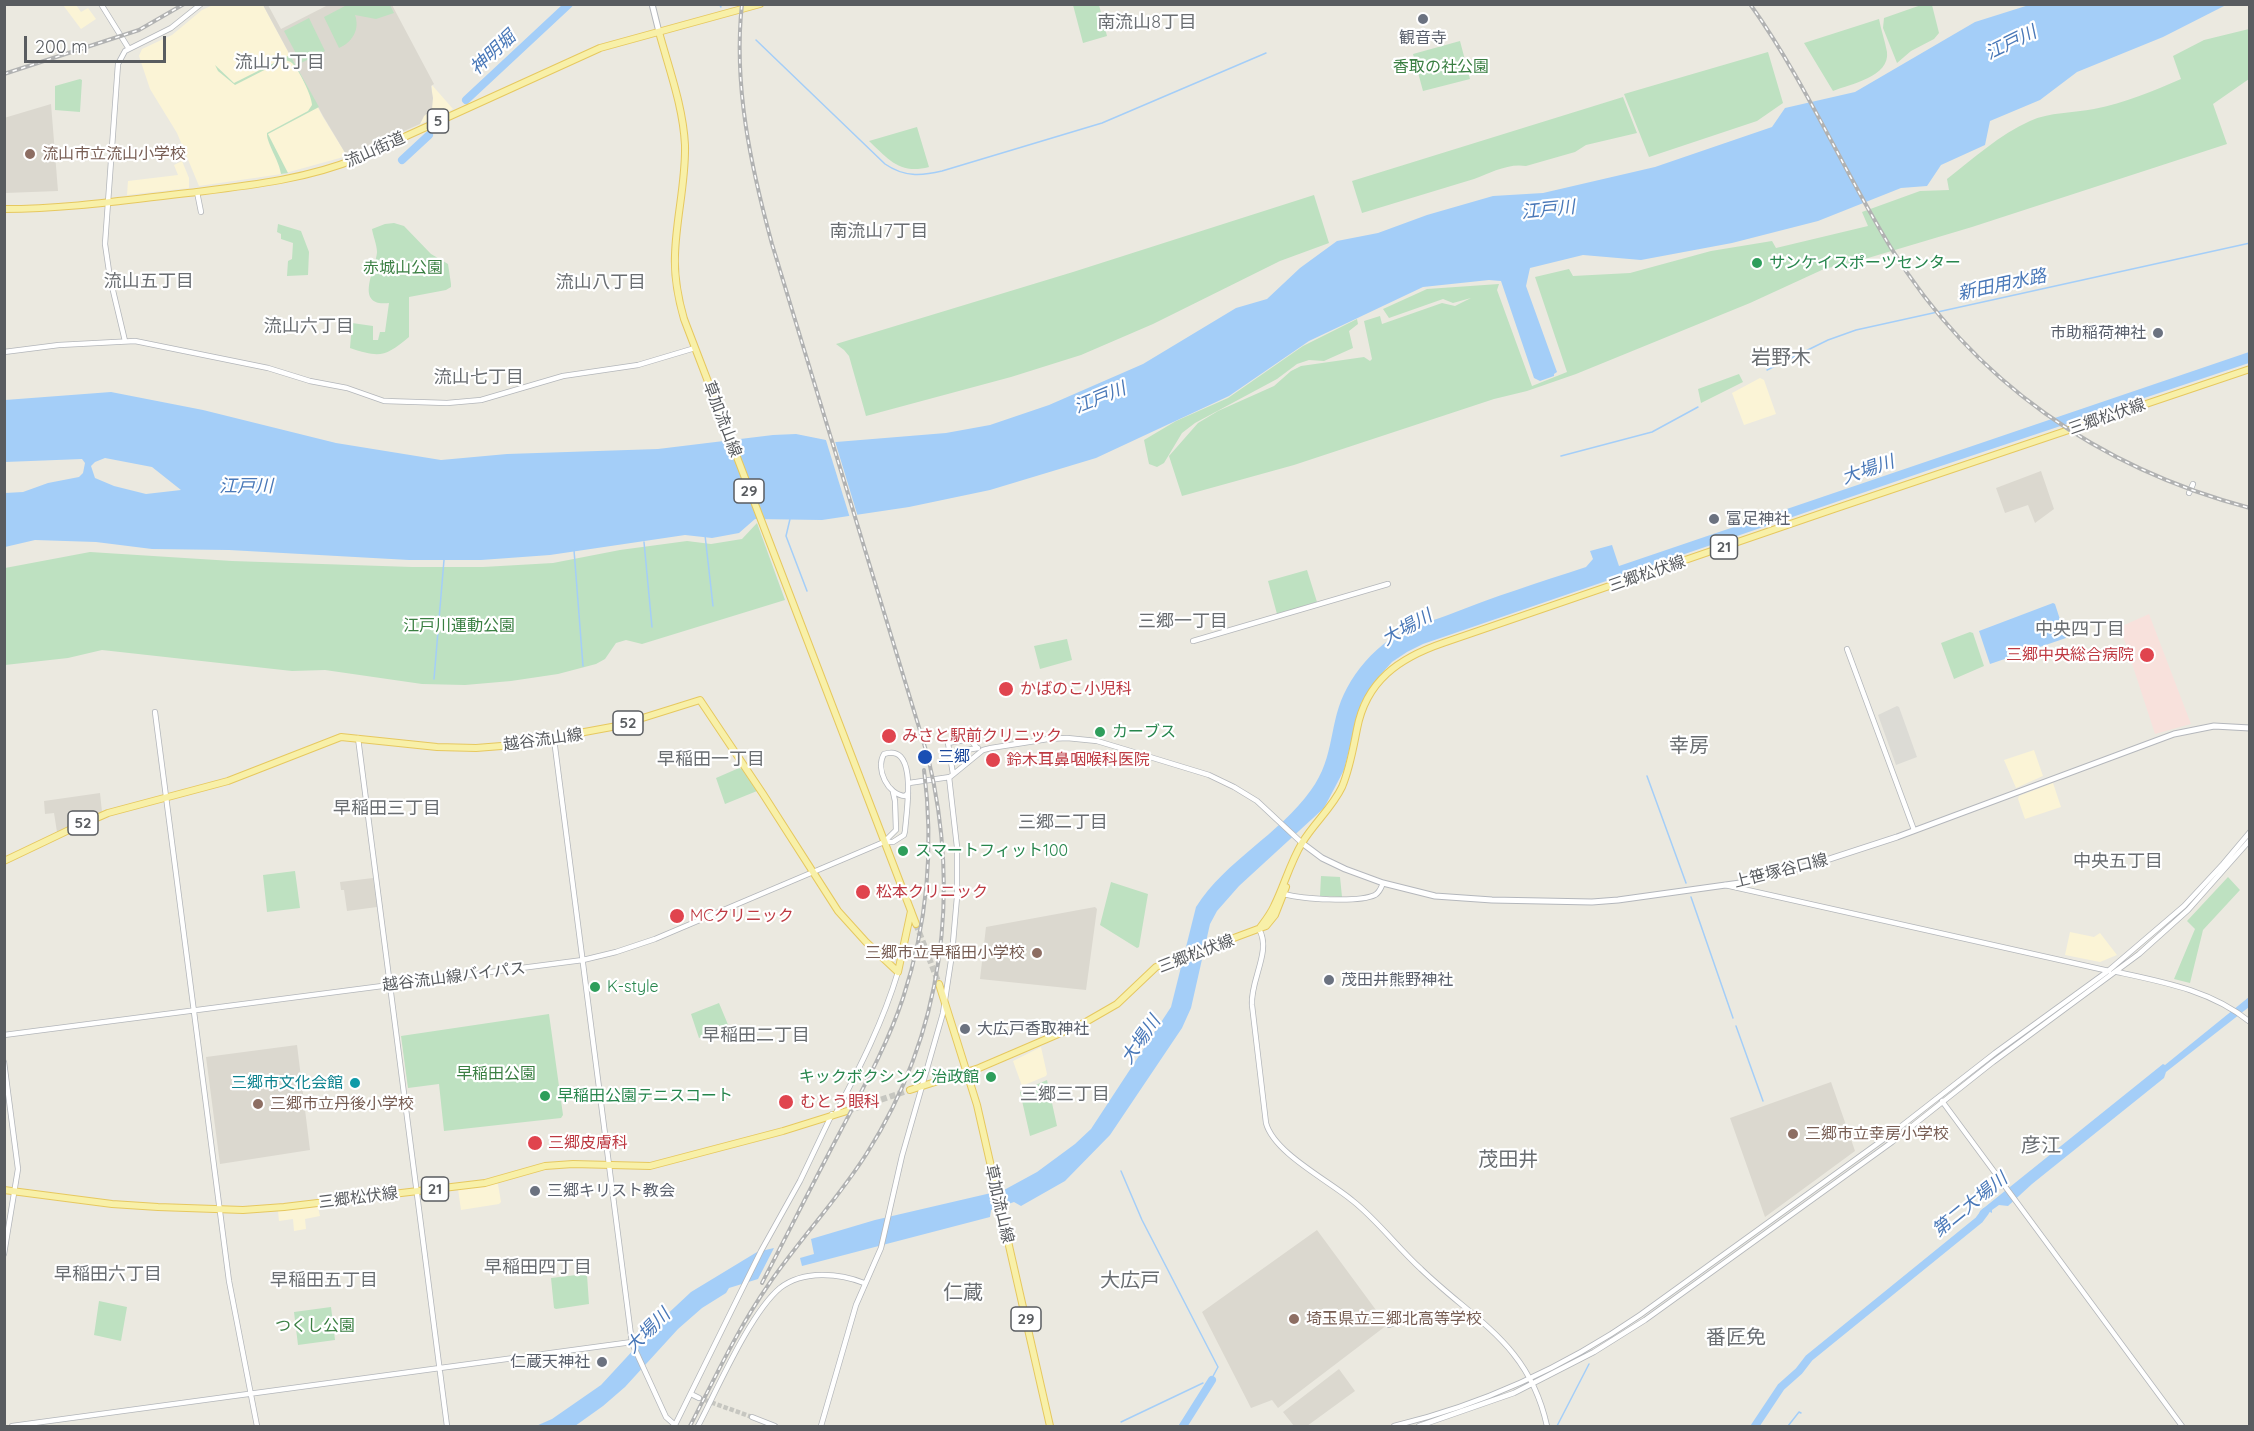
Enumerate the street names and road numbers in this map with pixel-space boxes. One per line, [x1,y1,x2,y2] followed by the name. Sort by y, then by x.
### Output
[428,109,448,133] road number: 5
[342,128,408,172] street label: 流山街道
[699,378,745,460] street label: 草加流山線
[2066,395,2148,439] street label: 三郷松伏線
[734,479,764,503] road number: 29
[1710,535,1738,559] road number: 21
[1606,552,1688,596] street label: 三郷松伏線
[613,711,643,735] road number: 52
[502,725,584,755] street label: 越谷流山線
[68,811,98,835] road number: 52
[1732,850,1830,892] street label: 上笹塚谷口線
[1155,931,1237,977] street label: 三郷松伏線
[381,959,527,995] street label: 越谷流山線バイパス
[981,1163,1017,1245] street label: 草加流山線
[422,1177,448,1201] road number: 21
[317,1184,399,1212] street label: 三郷松伏線
[1011,1307,1041,1331] road number: 29

